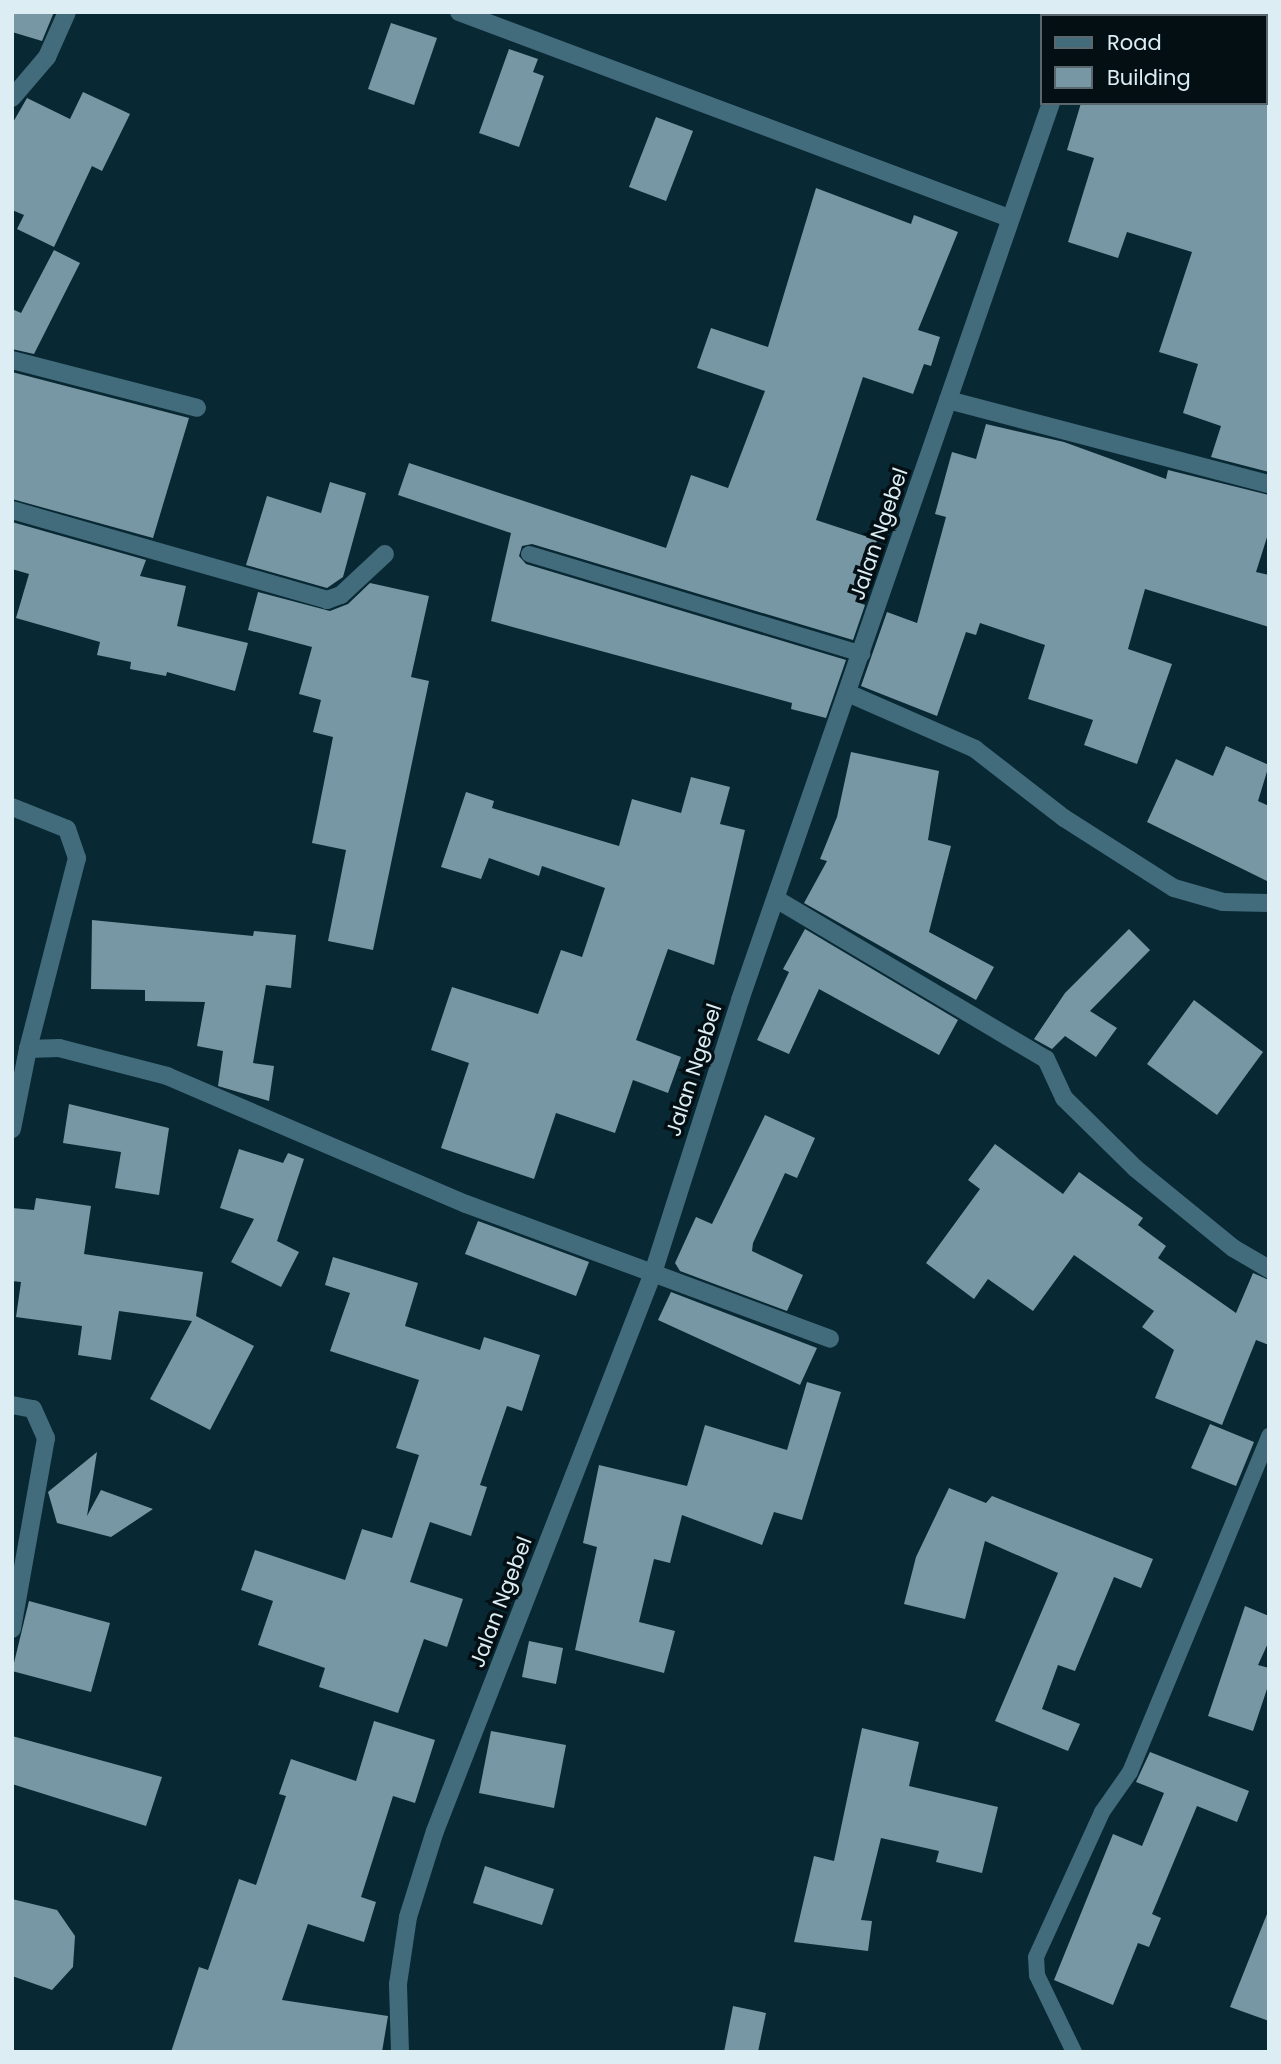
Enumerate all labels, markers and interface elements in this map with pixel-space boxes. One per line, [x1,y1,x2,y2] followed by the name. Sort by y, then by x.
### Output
[1040,14,1267,105] legend
[1107,28,1162,57] text: Road
[1107,63,1191,92] text: Building
[845,465,913,603] street label: Jalan Ngebel
[661,1000,727,1140] street label: Jalan Ngebel
[464,1533,538,1671] street label: Jalan Ngebel

